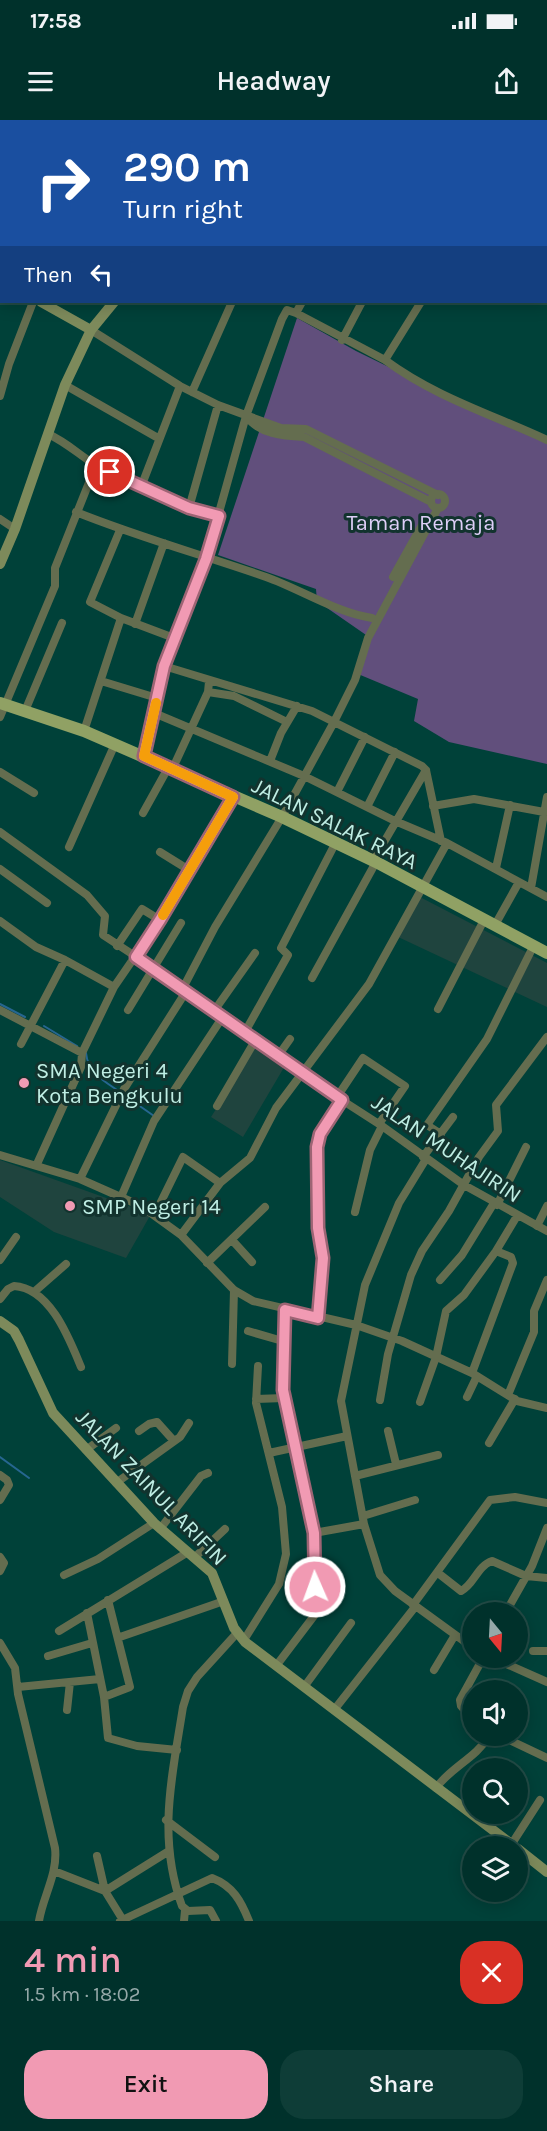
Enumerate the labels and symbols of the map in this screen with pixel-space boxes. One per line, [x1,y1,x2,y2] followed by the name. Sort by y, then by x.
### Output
[84,446,135,497] pin
[347,510,495,536] park label: Taman Remaja
[248,773,422,875] street label: JALAN SALAK RAYA
[36,1058,183,1109] place label: SMA Negeri 4 Kota Bengkulu
[17,1076,31,1090] marker: SMA Negeri 4 Kota Bengkulu
[367,1089,526,1208] street label: JALAN MUHAJIRIN
[82,1194,221,1220] place label: SMP Negeri 14
[63,1199,77,1213] marker: SMP Negeri 14
[70,1404,232,1571] street label: JALAN ZAINUL ARIFIN
[283,1555,347,1619] position arrow
[462,1602,528,1668] north arrow

